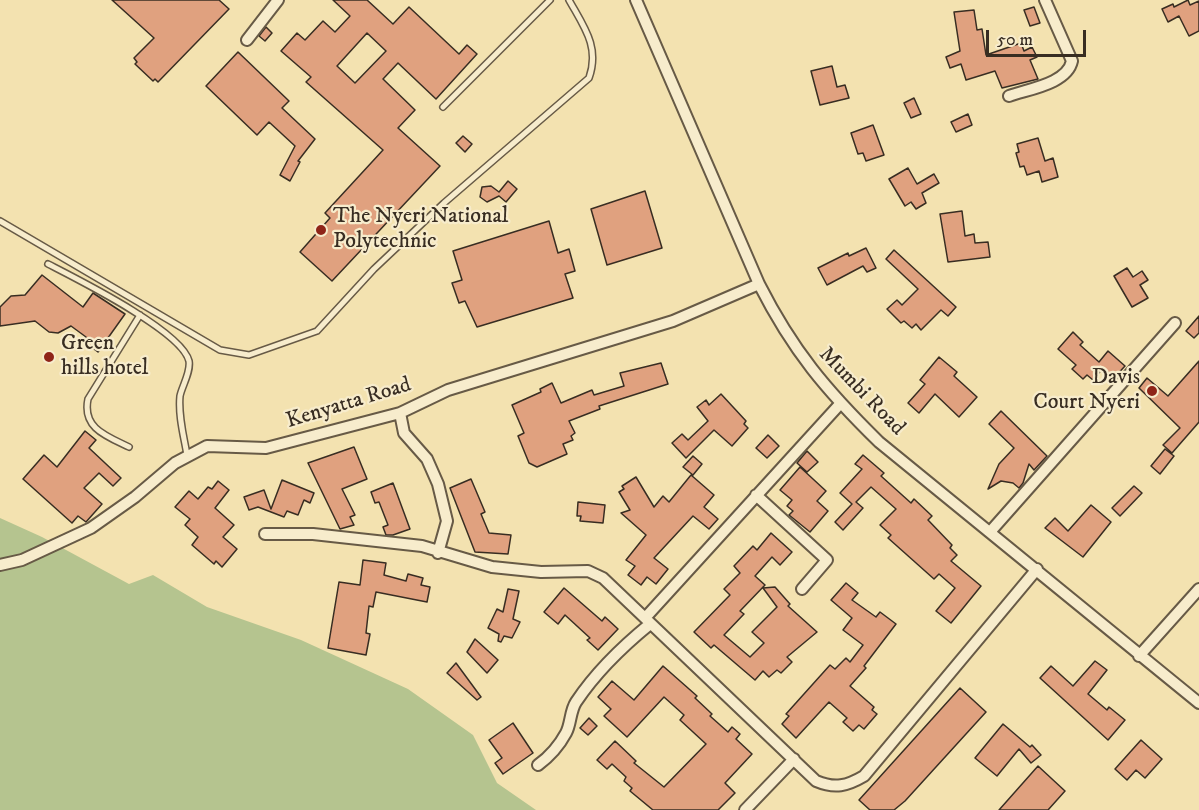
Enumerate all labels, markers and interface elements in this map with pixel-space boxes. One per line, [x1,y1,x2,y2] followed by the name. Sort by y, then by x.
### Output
[989,18,1090,56] scale bar
[997,29,1033,51] text: 50 m
[333,204,508,255] place label: The Nyeri National Polytechnic
[314,223,328,237] marker: The Nyeri National Polytechnic
[61,331,148,382] place label: Green hills hotel
[812,342,910,442] street label: Mumbi Road
[42,350,56,364] marker: Green hills hotel
[1033,365,1140,416] place label: Davis Court Nyeri
[283,372,415,436] street label: Kenyatta Road
[1145,384,1159,398] marker: Davis Court Nyeri

